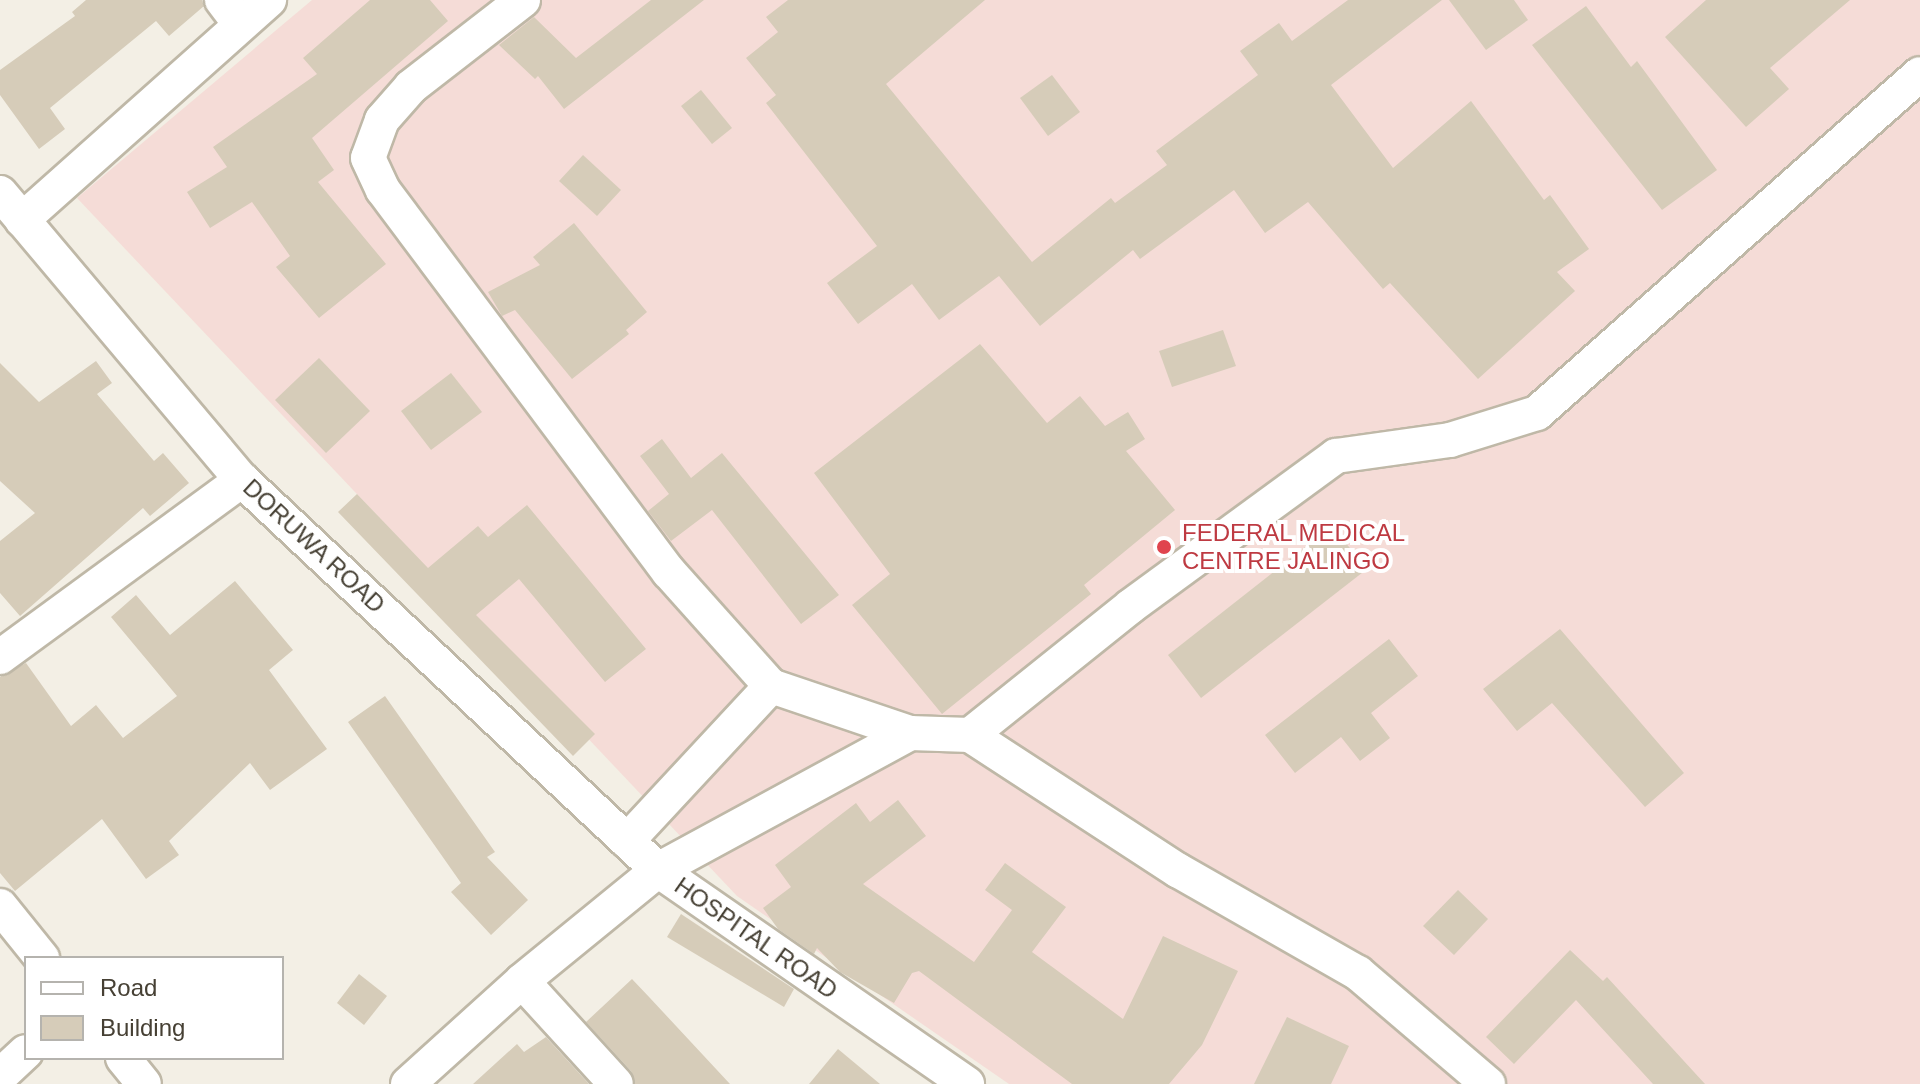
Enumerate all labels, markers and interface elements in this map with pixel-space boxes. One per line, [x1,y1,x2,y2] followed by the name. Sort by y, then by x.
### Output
[237,473,391,619] street label: DORUWA ROAD
[1182,519,1406,575] place label: FEDERAL MEDICAL CENTRE JALINGO
[1153,536,1175,558] marker: FEDERAL MEDICAL CENTRE JALINGO
[669,871,843,1005] street label: HOSPITAL ROAD
[24,956,284,1060] legend
[100,974,157,1001] text: Road
[100,1014,185,1041] text: Building

